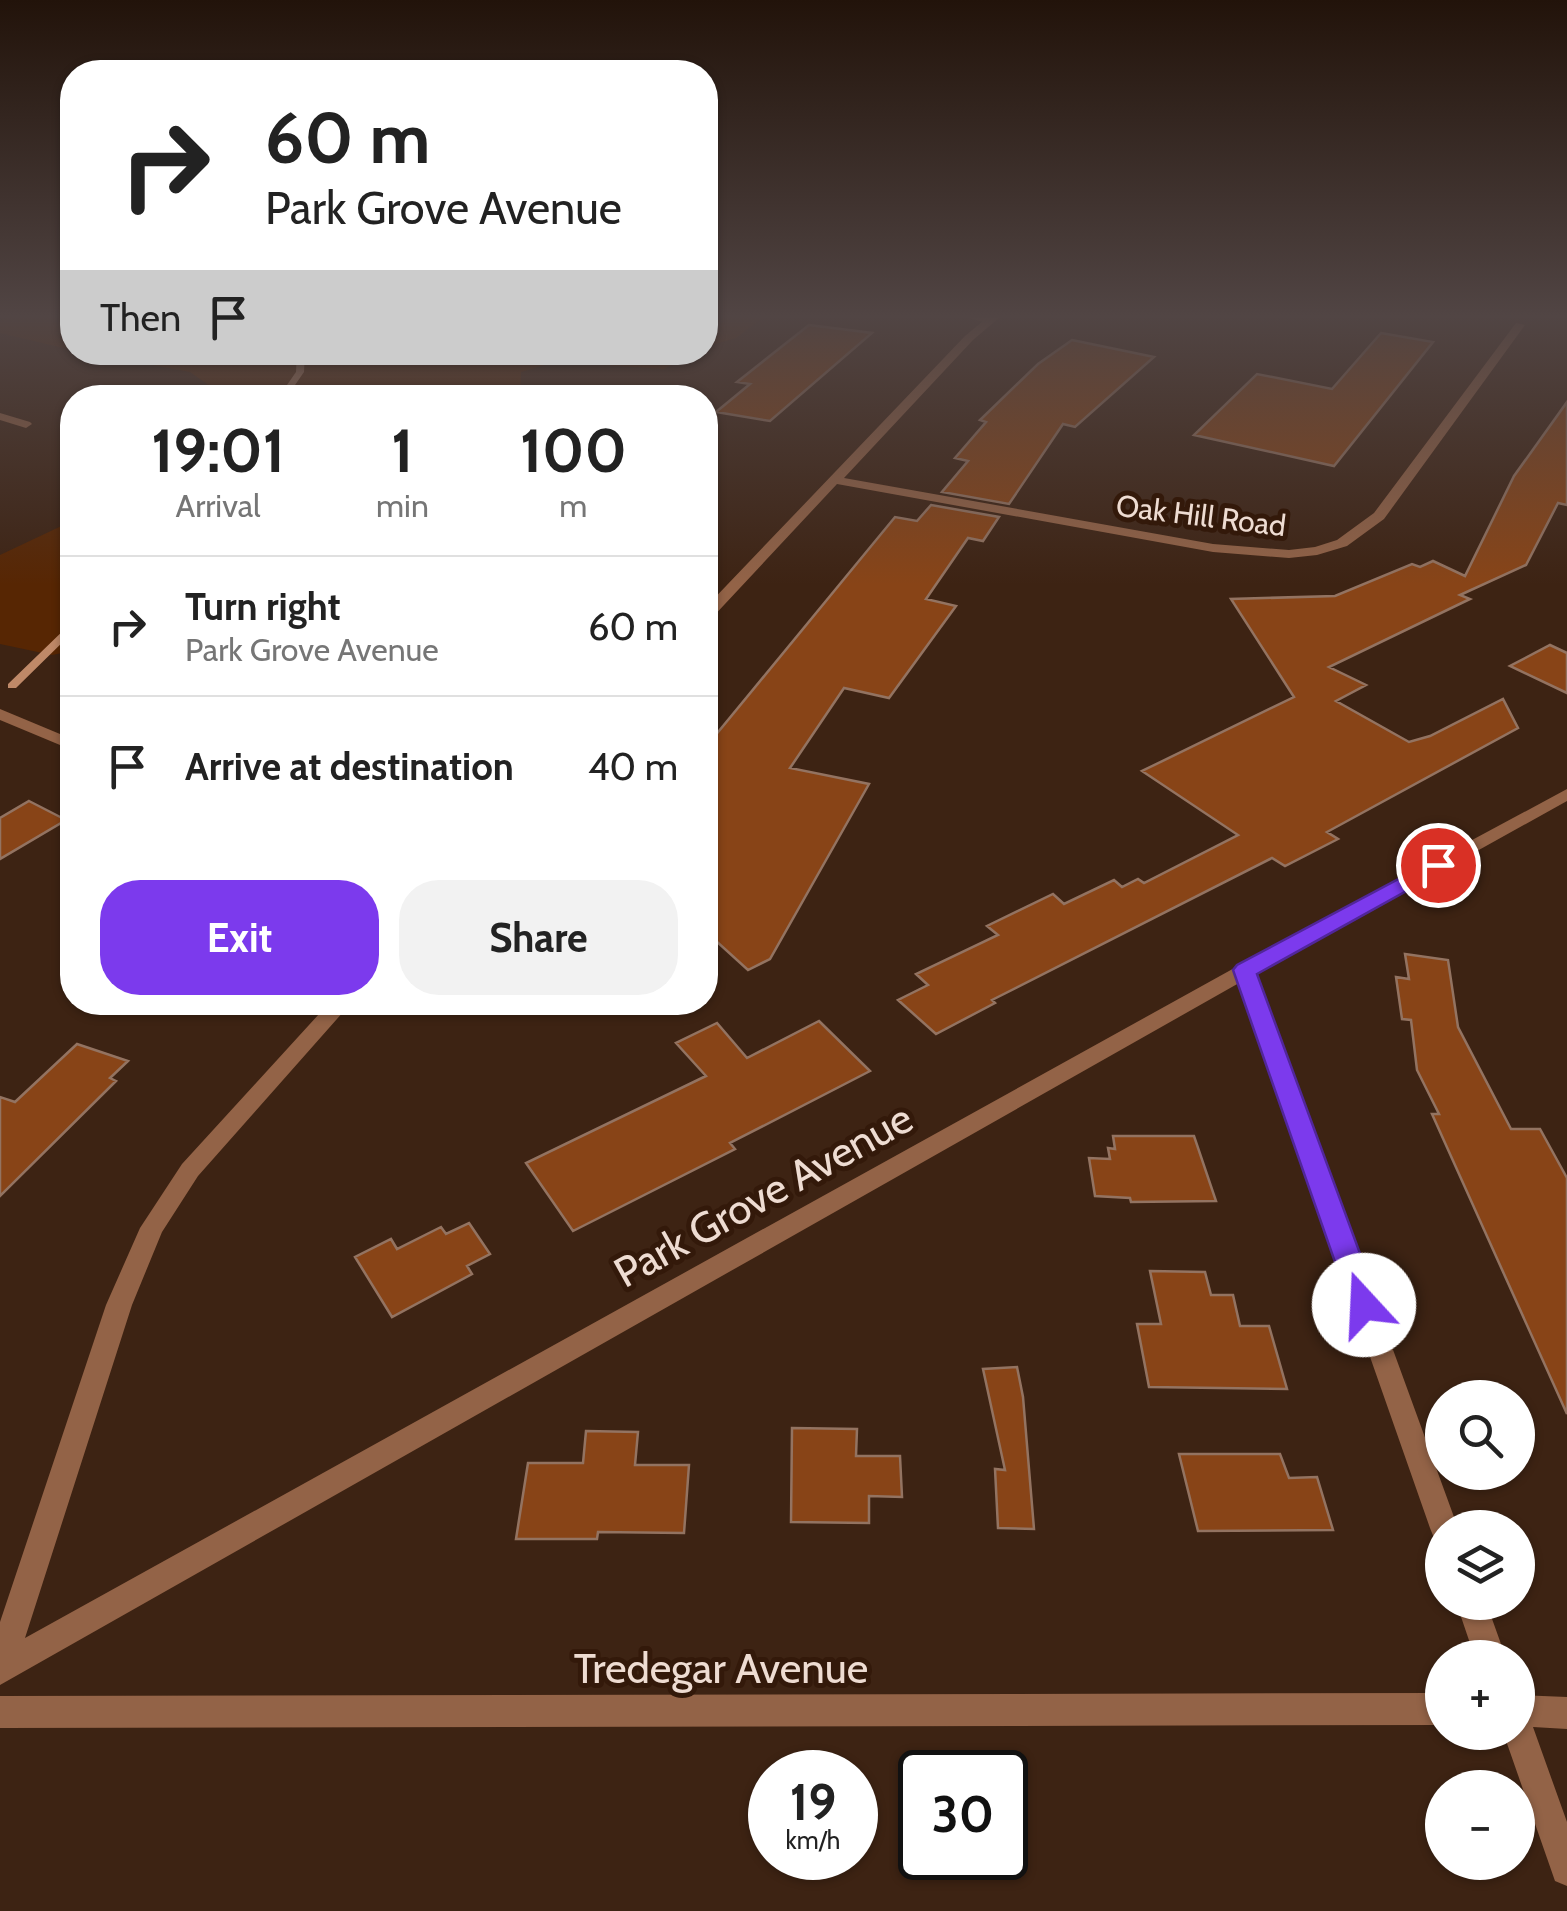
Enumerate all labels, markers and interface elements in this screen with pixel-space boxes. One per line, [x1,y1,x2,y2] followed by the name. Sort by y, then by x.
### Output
[265,95,430,181] text: 60 m
[100,100,230,230] icon: right
[265,181,622,235] text: Park Grove Avenue
[201,290,256,345] icon: arrive
[100,294,181,341] text: Then
[151,414,285,487] text: 19:01
[391,414,413,487] text: 1
[520,414,627,487] text: 100
[175,486,261,525] text: Arrival
[376,486,429,525] text: min
[559,486,587,525] text: m
[1114,487,1288,544] street label: Oak Hill Road
[185,583,341,630] text: Turn right
[100,599,155,654] icon: right
[588,603,678,650] text: 60 m
[185,630,439,669] text: Park Grove Avenue
[100,739,155,794] icon: arrive
[185,743,514,790] text: Arrive at destination
[588,743,678,790] text: 40 m
[1396,823,1481,908] pin
[1411,838,1466,893] icon: arrive
[100,880,379,995] button: Exit
[399,880,678,995] button: Share
[605,1092,921,1298] street label: Park Grove Avenue
[1312,1253,1416,1357] position arrow
[1425,1380,1535,1880] map controls
[1425,1380,1535,1490] button: search
[1425,1510,1535,1620] button: layers
[1425,1640,1535,1750] button: +
[574,1642,868,1694] street label: Tredegar Avenue
[898,1750,1028,1880] speed limit sign: 30
[1425,1770,1535,1880] button: −
[790,1772,836,1833] text: 19
[786,1825,840,1855] text: km/h

